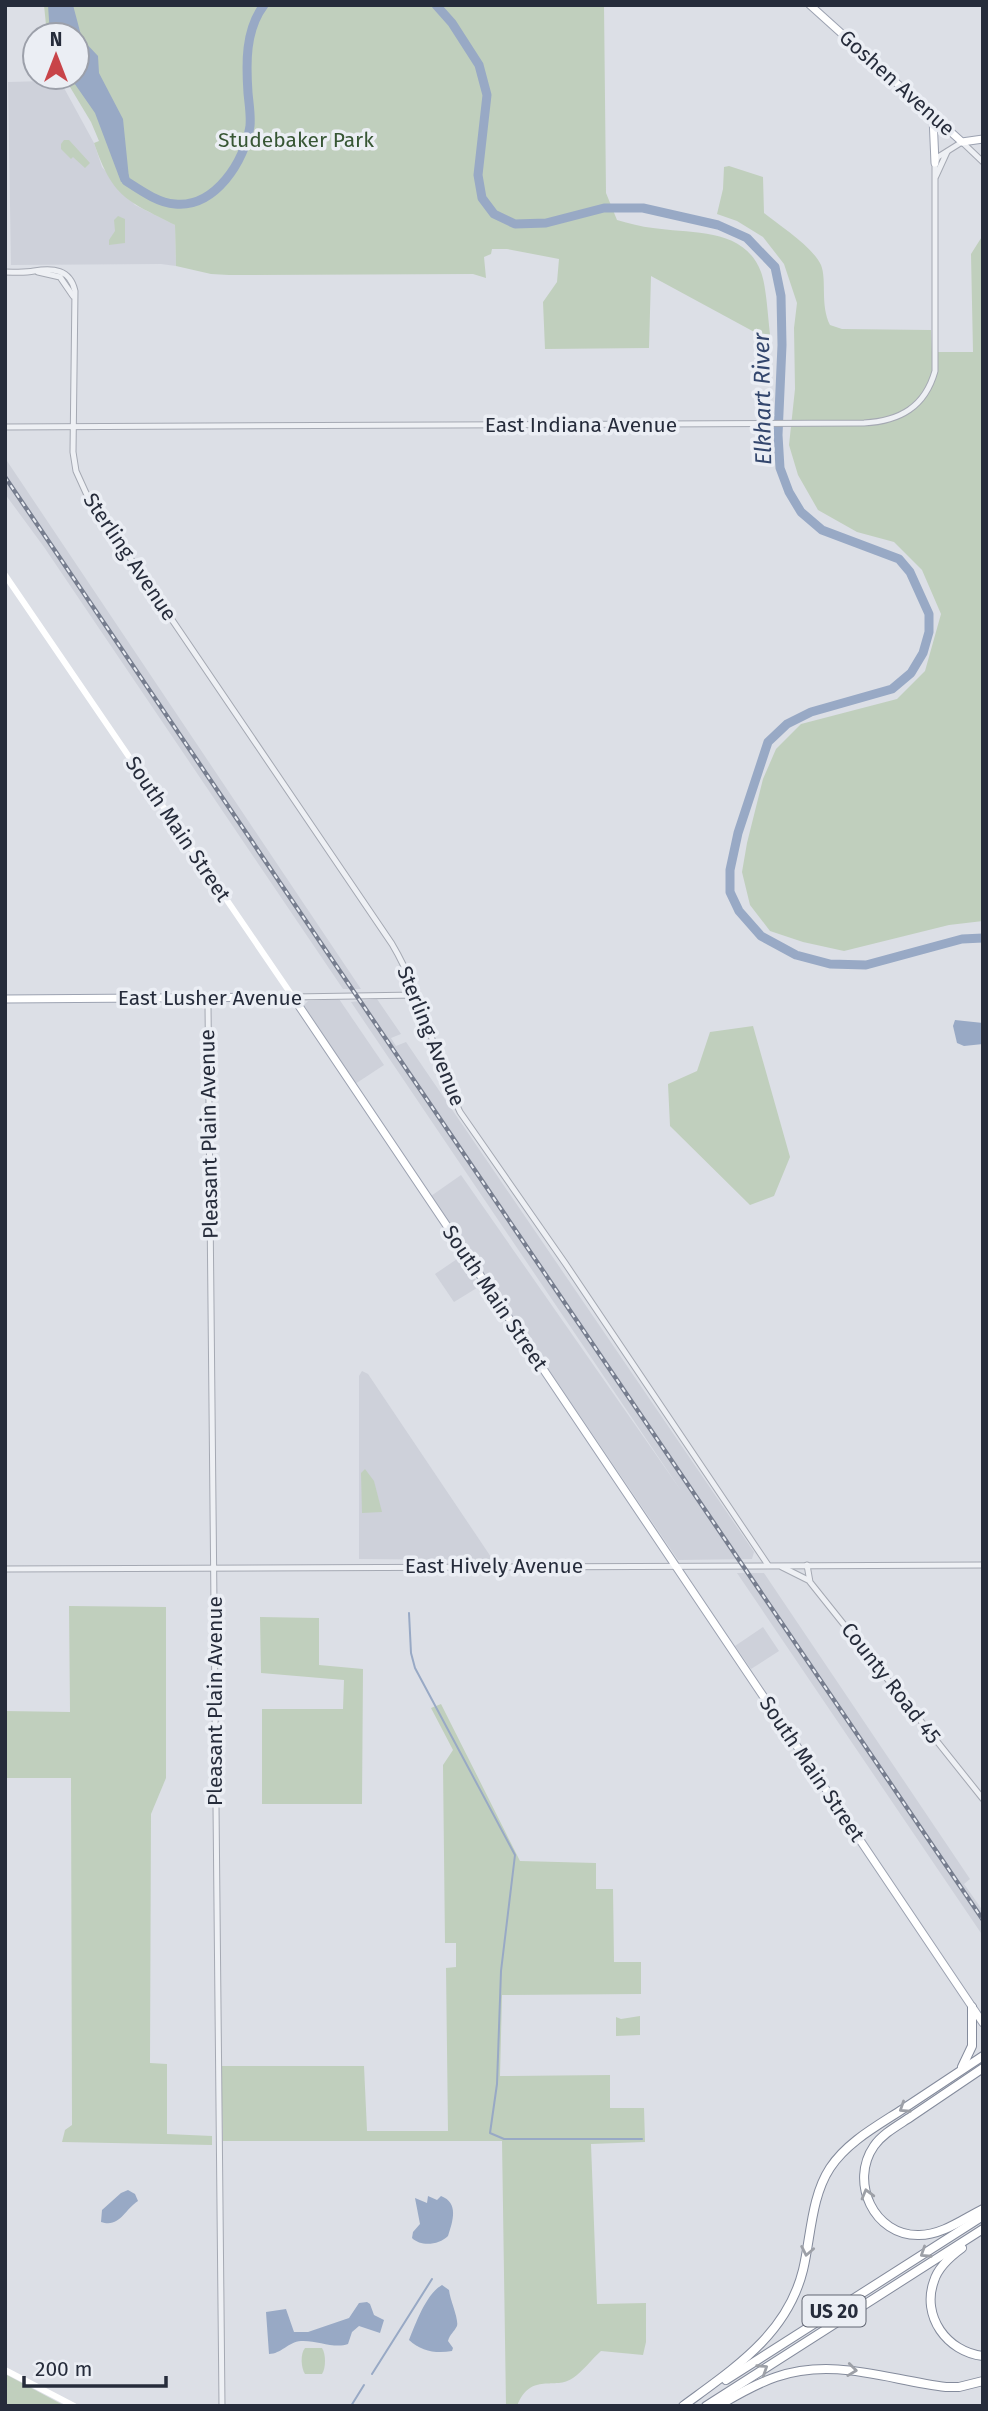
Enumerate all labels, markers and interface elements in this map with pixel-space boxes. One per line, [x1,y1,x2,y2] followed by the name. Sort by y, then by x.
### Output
[21,21,91,91] north arrow
[834,24,960,142] street label: Goshen Avenue
[50,28,62,51] text: N
[218,127,374,153] park label: Studebaker Park
[747,331,777,465] water label: Elkhart River
[485,412,677,438] street label: East Indiana Avenue
[78,488,182,626] street label: Sterling Avenue
[120,751,237,907] street label: South Main Street
[391,962,471,1110] street label: Sterling Avenue
[118,985,302,1011] street label: East Lusher Avenue
[194,1029,224,1239] street label: Pleasant Plain Avenue
[437,1220,554,1376] street label: South Main Street
[405,1553,583,1579] street label: East Hively Avenue
[202,1596,228,1806] street label: Pleasant Plain Avenue
[836,1617,946,1749] street label: County Road 45
[754,1691,871,1847] street label: South Main Street
[898,2100,911,2113] one-way arrow
[861,2189,875,2201] one-way arrow
[920,2244,933,2257] one-way arrow
[800,2245,815,2257] one-way arrow
[802,2296,866,2326] road number: US 20
[24,2344,166,2388] scale bar
[35,2356,92,2382] text: 200 m
[846,2363,858,2378] one-way arrow
[756,2364,769,2377] one-way arrow

